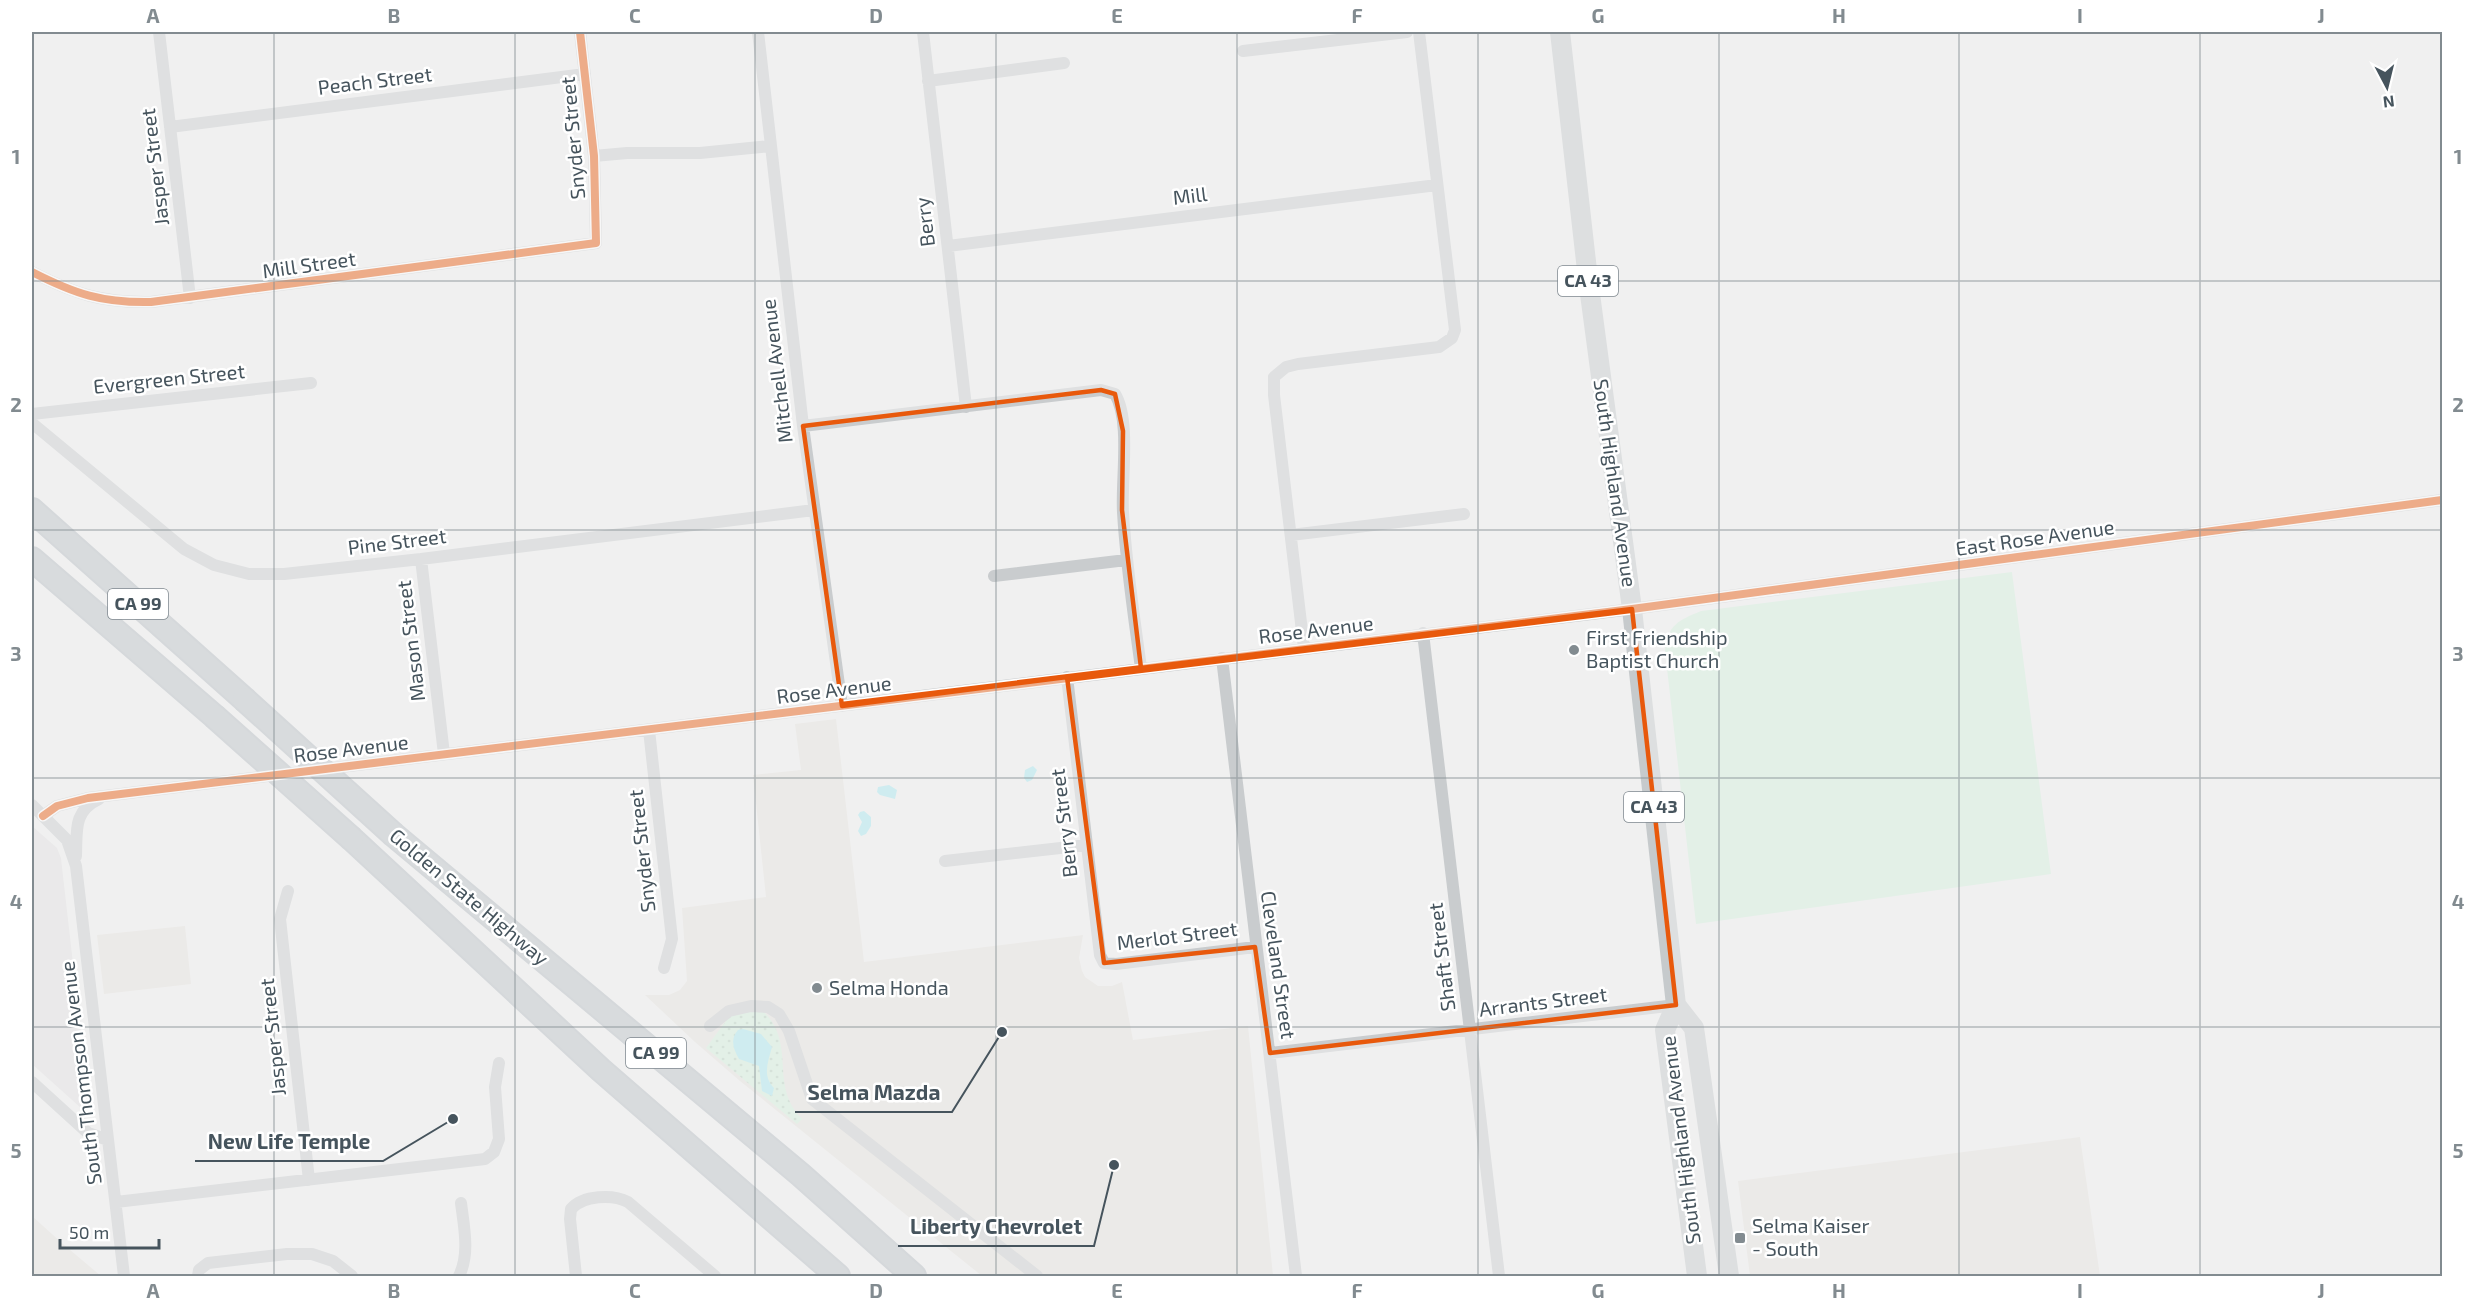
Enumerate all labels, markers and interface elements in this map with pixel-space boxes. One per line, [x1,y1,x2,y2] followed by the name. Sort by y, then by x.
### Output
[146,3,160,27] text: A
[388,3,400,27] text: B
[629,3,641,27] text: C
[869,3,883,27] text: D
[1111,3,1123,27] text: E
[1351,3,1363,27] text: F
[1592,3,1604,27] text: G
[1832,3,1846,27] text: H
[2077,3,2083,27] text: I
[2317,3,2325,27] text: J
[2357,57,2417,117] north arrow
[316,61,434,99] street label: Peach Street
[555,75,589,200] street label: Snyder Street
[2382,92,2396,113] text: N
[135,107,173,227] street label: Jasper Street
[12,144,20,168] text: 1
[2454,144,2462,168] text: 1
[1171,181,1208,209] street label: Mill
[909,196,939,248] street label: Berry
[261,246,357,282] street label: Mill Street
[1558,266,1618,296] road number: CA 43
[755,298,797,444] street label: Mitchell Avenue
[92,358,246,398] street label: Evergreen Street
[1590,377,1642,588] street label: South Highland Avenue
[10,392,22,416] text: 2
[2452,392,2464,416] text: 2
[1954,514,2116,560] street label: East Rose Avenue
[346,523,448,559] street label: Pine Street
[391,579,429,703] street label: Mason Street
[108,589,168,619] road number: CA 99
[1257,610,1375,648] street label: Rose Avenue
[1586,625,1728,672] place label: First Friendship Baptist Church
[10,641,22,665] text: 3
[2452,641,2464,665] text: 3
[1567,643,1581,657] marker: First Friendship Baptist Church
[775,670,893,708] street label: Rose Avenue
[292,729,410,767] street label: Rose Avenue
[1044,767,1082,879] street label: Berry Street
[623,788,659,914] street label: Snyder Street
[1624,792,1684,822] road number: CA 43
[385,823,554,970] street label: Golden State Highway
[10,889,23,913] text: 4
[1257,889,1301,1041] street label: Cleveland Street
[2452,889,2465,913] text: 4
[1422,901,1460,1013] street label: Shaft Street
[1115,916,1239,954] street label: Merlot Street
[54,960,106,1186] street label: South Thompson Avenue
[829,975,949,999] place label: Selma Honda
[254,977,290,1097] street label: Jasper Street
[810,981,824,995] marker: Selma Honda
[1477,981,1609,1021] street label: Arrants Street
[1655,1035,1705,1246] street label: South Highland Avenue
[626,1038,686,1068] road number: CA 99
[795,1073,952,1112] callout: Selma Mazda
[808,1079,940,1104] text: Selma Mazda
[195,1122,383,1161] callout: New Life Temple
[208,1128,370,1153] text: New Life Temple
[10,1138,22,1162] text: 5
[2452,1138,2464,1162] text: 5
[898,1207,1094,1246] callout: Liberty Chevrolet
[60,1212,159,1250] scale bar
[910,1213,1082,1239] text: Liberty Chevrolet
[1752,1213,1870,1260] place label: Selma Kaiser - South
[69,1221,109,1243] text: 50 m
[1733,1231,1747,1245] marker: Selma Kaiser - South
[146,1278,160,1302] text: A
[388,1278,400,1302] text: B
[629,1278,641,1302] text: C
[869,1278,883,1302] text: D
[1111,1278,1123,1302] text: E
[1351,1278,1363,1302] text: F
[1592,1278,1604,1302] text: G
[1832,1278,1846,1302] text: H
[2077,1278,2083,1302] text: I
[2317,1278,2325,1302] text: J

